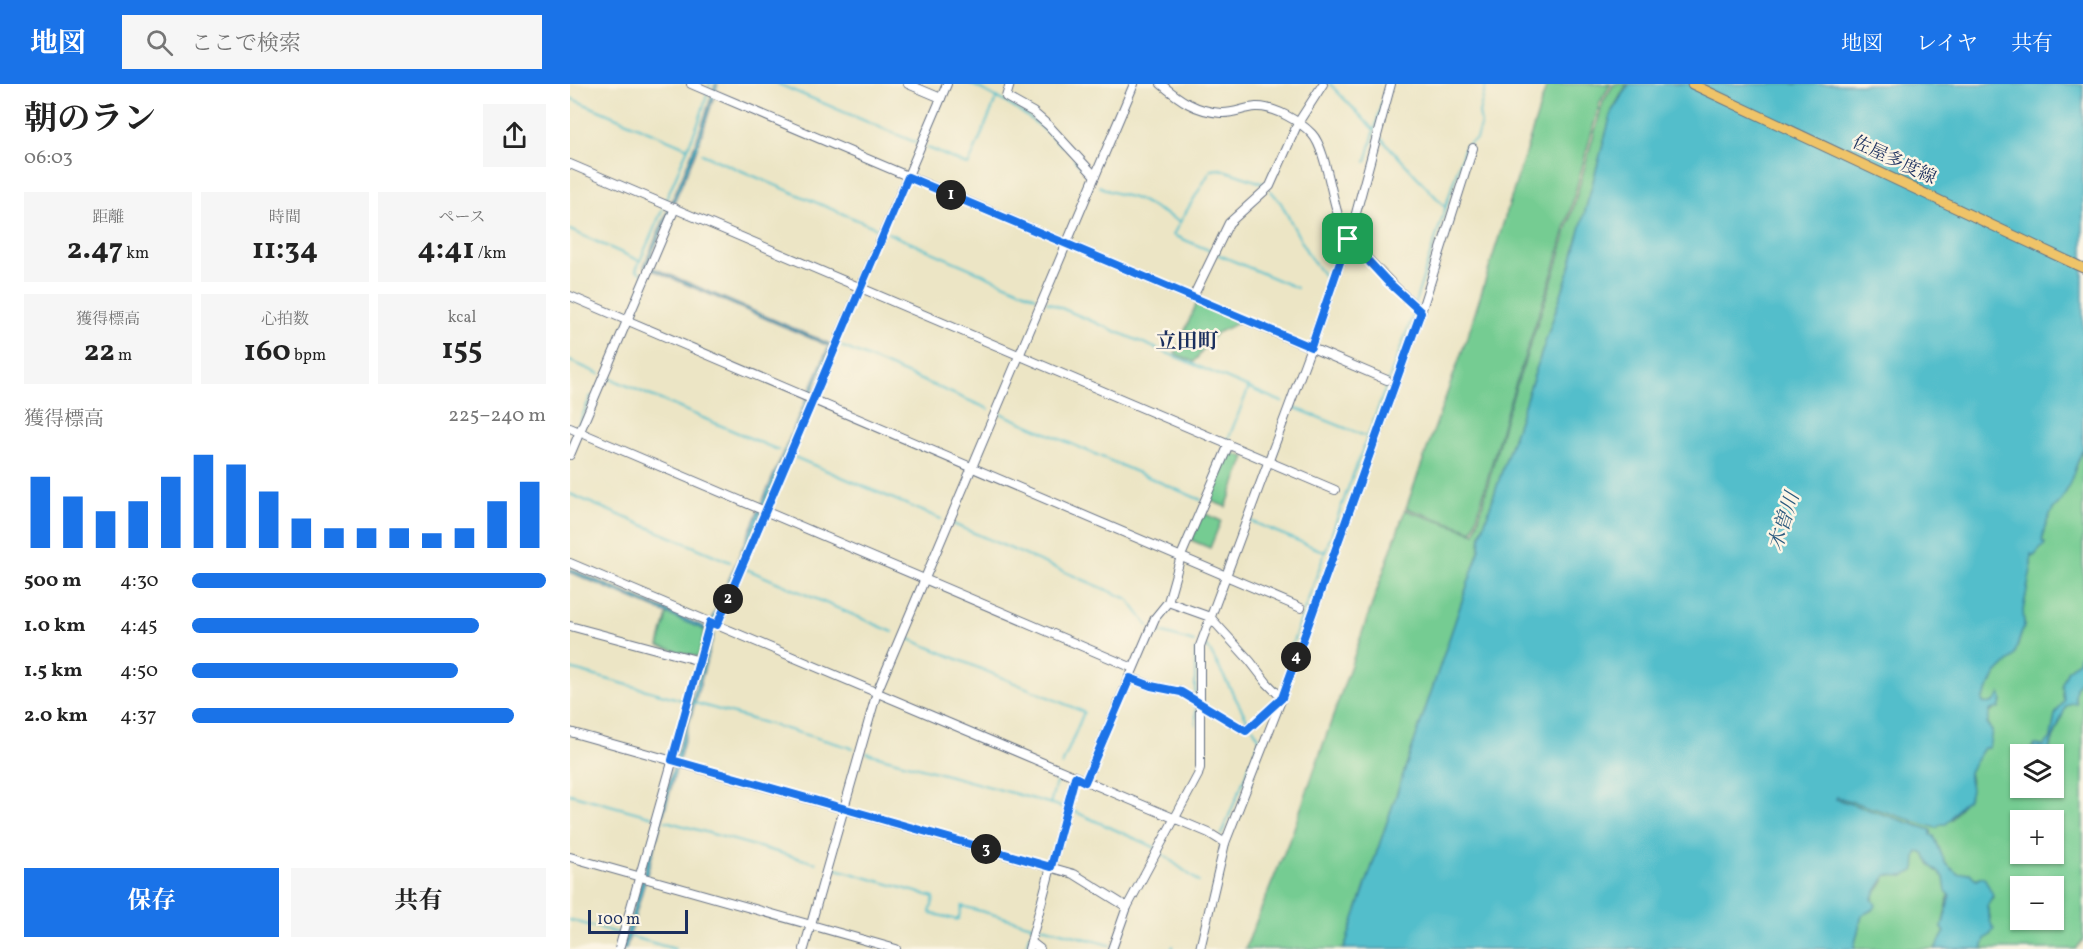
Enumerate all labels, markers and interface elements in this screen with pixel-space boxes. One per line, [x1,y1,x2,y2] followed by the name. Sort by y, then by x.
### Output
[122,15,542,69] search box
[30,25,86,64] text: 地図
[143,26,176,59] icon: search
[191,29,301,60] text: ここで検索
[1841,30,1883,59] text: 地図
[1916,30,1978,59] text: レイヤ
[2011,30,2053,59] text: 共有
[24,98,156,144] text: 朝のラン
[483,104,546,167] button: share
[1848,131,1940,191] street label: 佐屋多度線
[24,144,73,172] text: 06:03
[936,180,966,210] pin: 1
[948,184,954,206] text: 1
[92,207,124,229] text: 距離
[269,207,301,229] text: 時間
[438,207,486,229] text: ペース
[1322,213,1373,264] pin
[1331,222,1364,255] icon: arrive
[67,229,123,271] text: 2.47
[252,229,318,271] text: 11:34
[418,229,475,271] text: 4:41
[123,243,149,265] text: km
[475,243,506,265] text: /km
[448,307,476,329] text: kcal
[76,309,140,331] text: 獲得標高
[261,309,309,331] text: 心拍数
[1156,328,1219,357] district label: 立田町
[442,329,482,371] text: 155
[84,331,115,373] text: 22
[244,331,291,373] text: 160
[115,345,132,367] text: m
[291,345,326,367] text: bpm
[448,402,546,430] text: 225–240 m
[24,406,104,434] text: 獲得標高
[1762,487,1808,555] water label: 木曽川
[24,567,82,595] text: 500 m
[120,567,159,595] text: 4:30
[713,584,743,614] pin: 2
[724,588,732,610] text: 2
[24,612,86,640] text: 1.0 km
[120,612,158,640] text: 4:45
[1281,642,1311,672] pin: 4
[1291,646,1301,668] text: 4
[24,657,83,685] text: 1.5 km
[120,657,158,685] text: 4:50
[24,702,88,730] text: 2.0 km
[120,702,157,730] text: 4:37
[2010,744,2064,930] map controls
[2010,744,2064,798] button: layers
[2010,810,2064,864] button: +
[971,834,1001,864] pin: 3
[982,838,990,860] text: 3
[24,868,279,937] button: 保存
[291,868,546,937] button: 共有
[2010,876,2064,930] button: −
[588,907,688,934] scale bar
[597,909,640,931] text: 100 m

